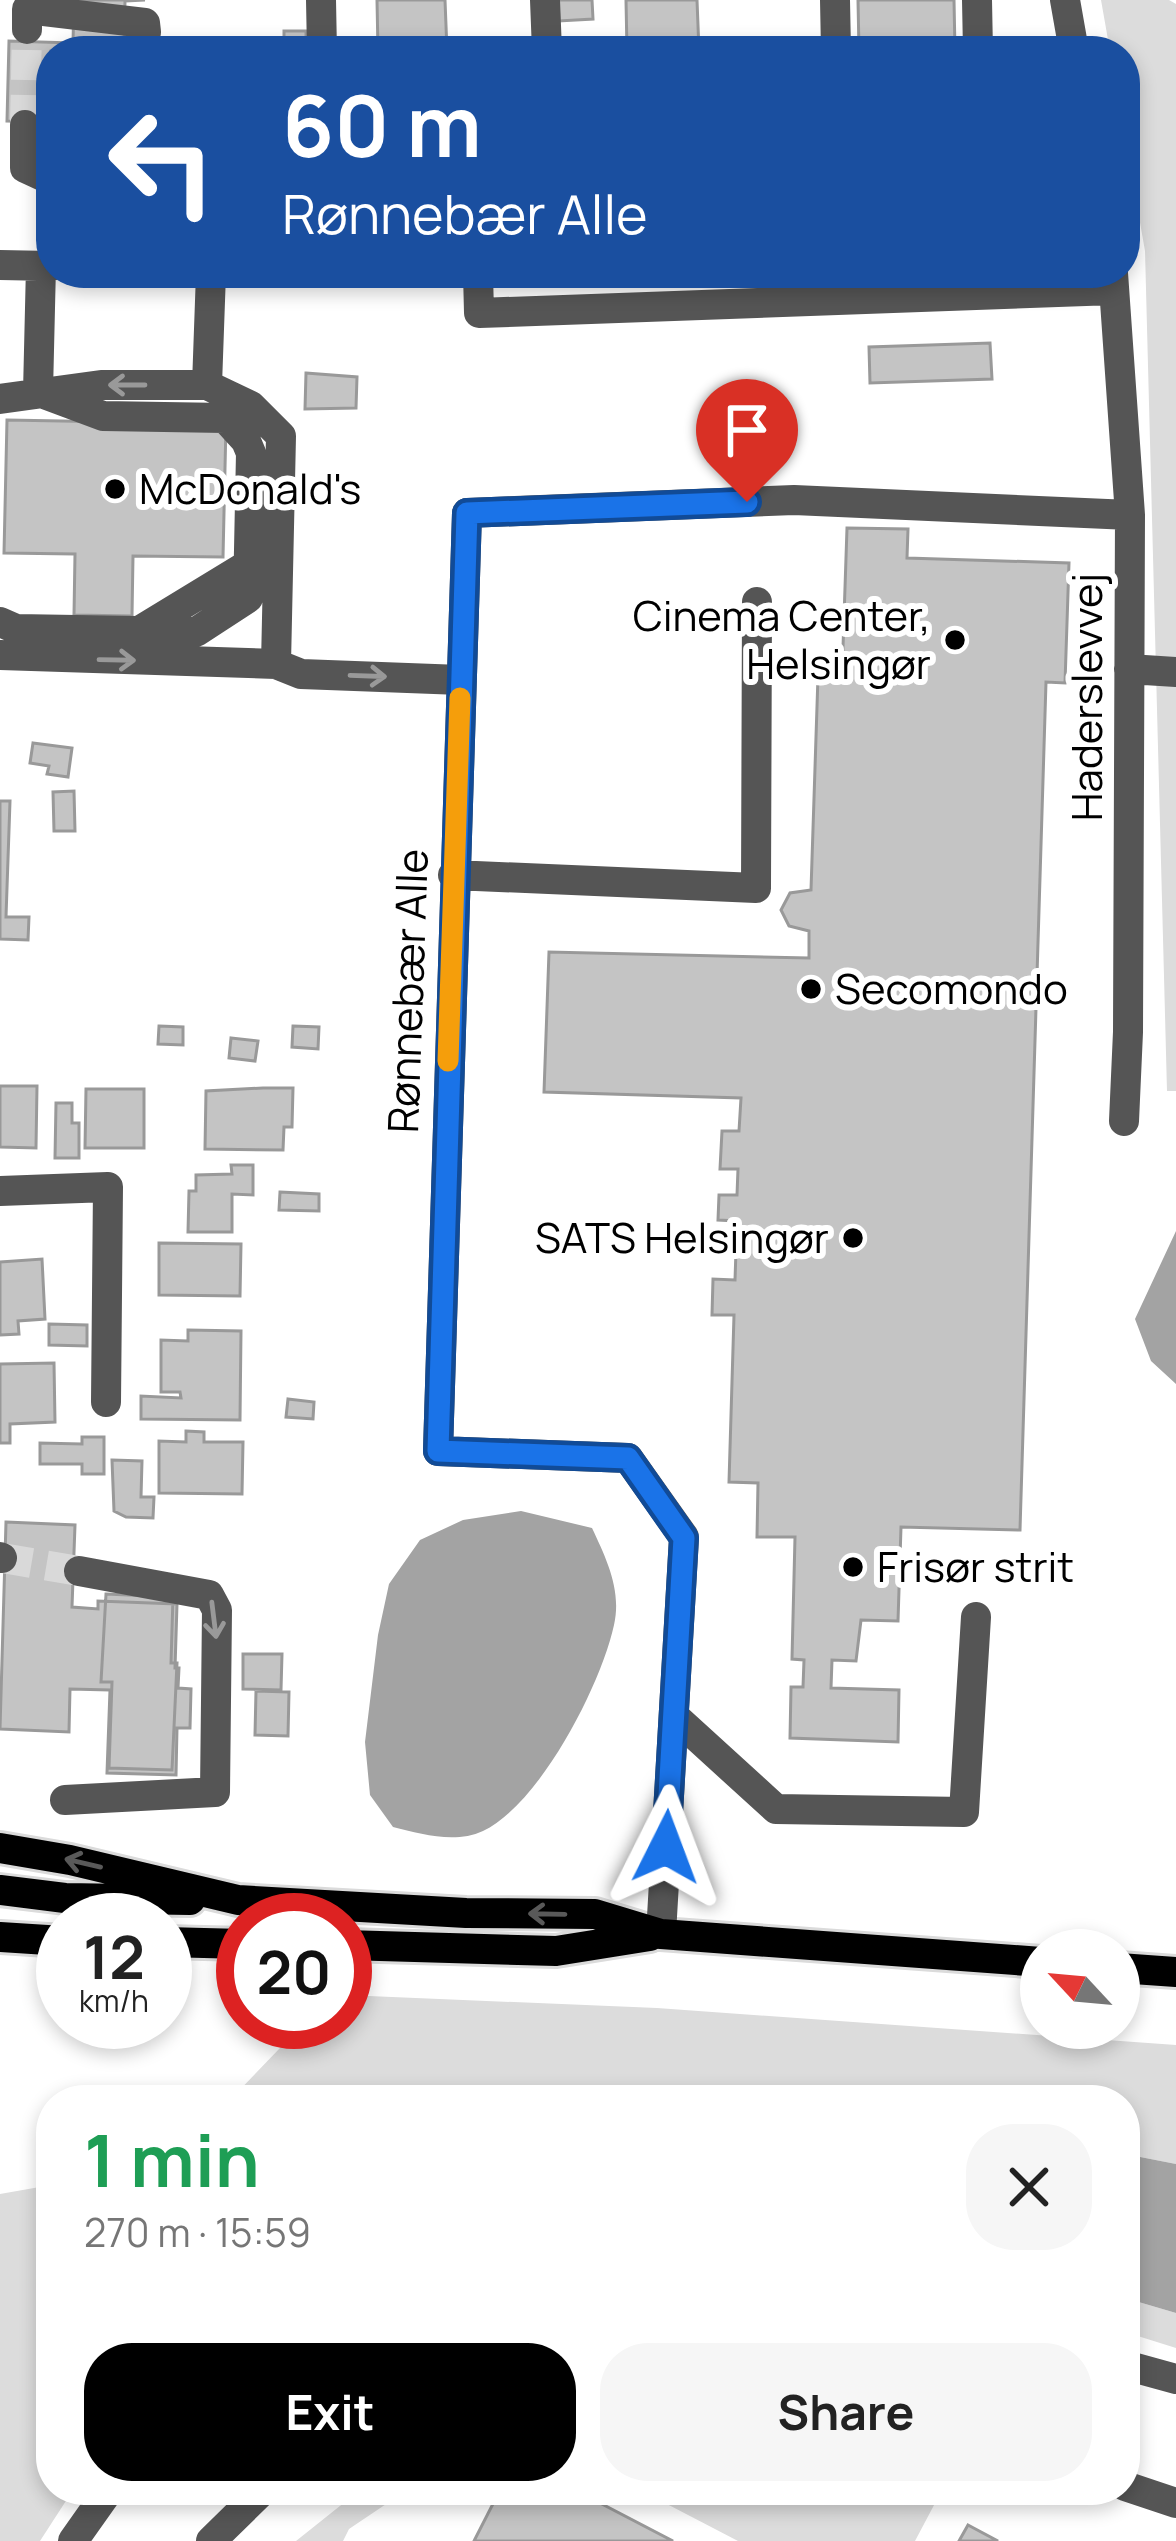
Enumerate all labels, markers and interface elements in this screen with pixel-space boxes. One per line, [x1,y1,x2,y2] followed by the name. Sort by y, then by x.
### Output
[282,67,482,182] text: 60 m
[84,84,240,240] icon: left
[282,176,648,250] text: Rønnebær Alle
[108,374,147,396] one-way arrow
[696,379,798,502] pin
[714,397,780,463] icon: arrive
[139,459,361,517] place label: McDonald's
[102,476,128,502] marker: McDonald's
[1057,573,1115,821] street label: Haderslevvej
[633,586,931,692] place label: Cinema Center, Helsingør
[942,627,968,653] marker: Cinema Center, Helsingør
[97,648,136,671] one-way arrow
[348,665,387,688] one-way arrow
[373,848,441,1134] street label: Rønnebær Alle
[835,959,1068,1017] place label: Secomondo
[798,976,824,1002] marker: Secomondo
[535,1208,829,1266] place label: SATS Helsingør
[840,1225,866,1251] marker: SATS Helsingør
[877,1537,1074,1595] place label: Frisør strit
[840,1554,866,1580] marker: Frisør strit
[204,1600,226,1639] one-way arrow
[603,1784,729,1910] position arrow
[65,1851,103,1874] one-way arrow
[216,1893,372,2049] speed limit sign: 20
[528,1903,567,1925] one-way arrow
[83,1915,145,1997] text: 12
[1020,1929,1140,2049] north arrow
[1020,1929,1140,2049] map controls
[79,1980,149,2021] text: km/h
[84,2110,260,2209] text: 1 min
[966,2124,1092,2250] button: close
[84,2205,311,2259] text: 270 m · 15:59
[84,2343,576,2481] button: Exit
[600,2343,1092,2481] button: Share

